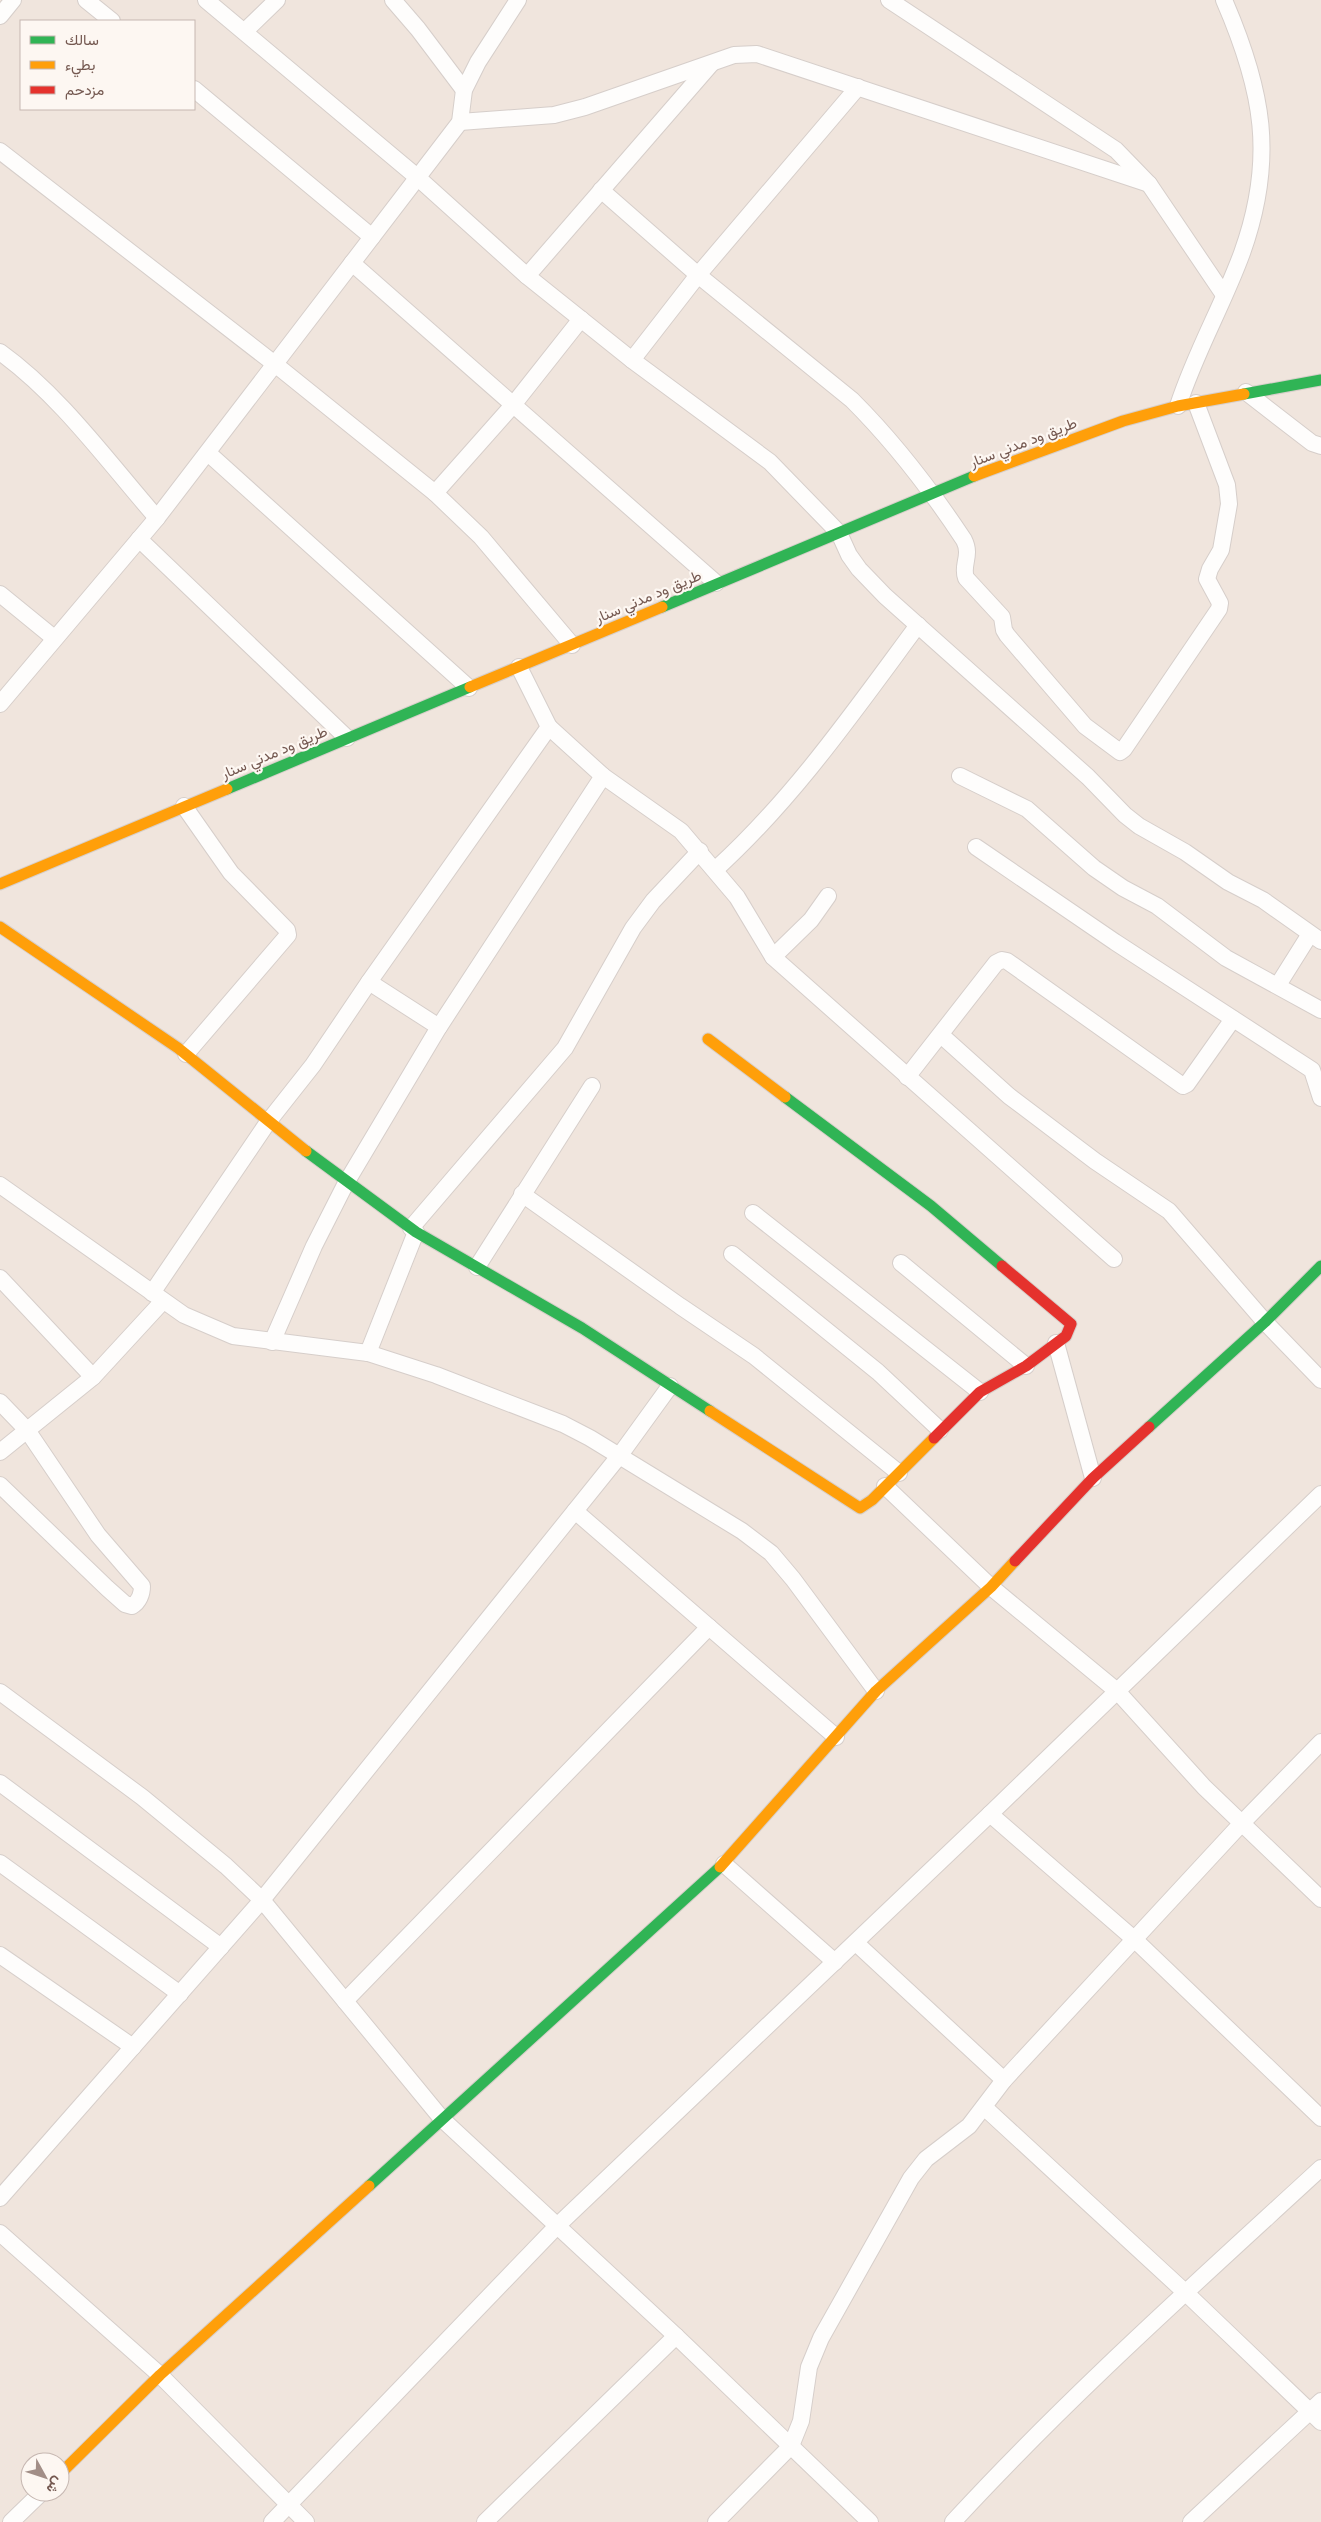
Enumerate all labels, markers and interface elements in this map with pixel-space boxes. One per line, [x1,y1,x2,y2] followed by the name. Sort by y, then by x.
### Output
[20,20,195,110] legend
[65,29,99,50] text: سالك
[65,54,95,78] text: بطيء
[65,79,104,100] text: مزدحم
[965,412,1081,475] street label: طريق ود مدني سنار
[591,564,706,631] street label: طريق ود مدني سنار
[217,720,332,787] street label: طريق ود مدني سنار
[20,2452,70,2502] north arrow
[42,2472,68,2498] text: ش

